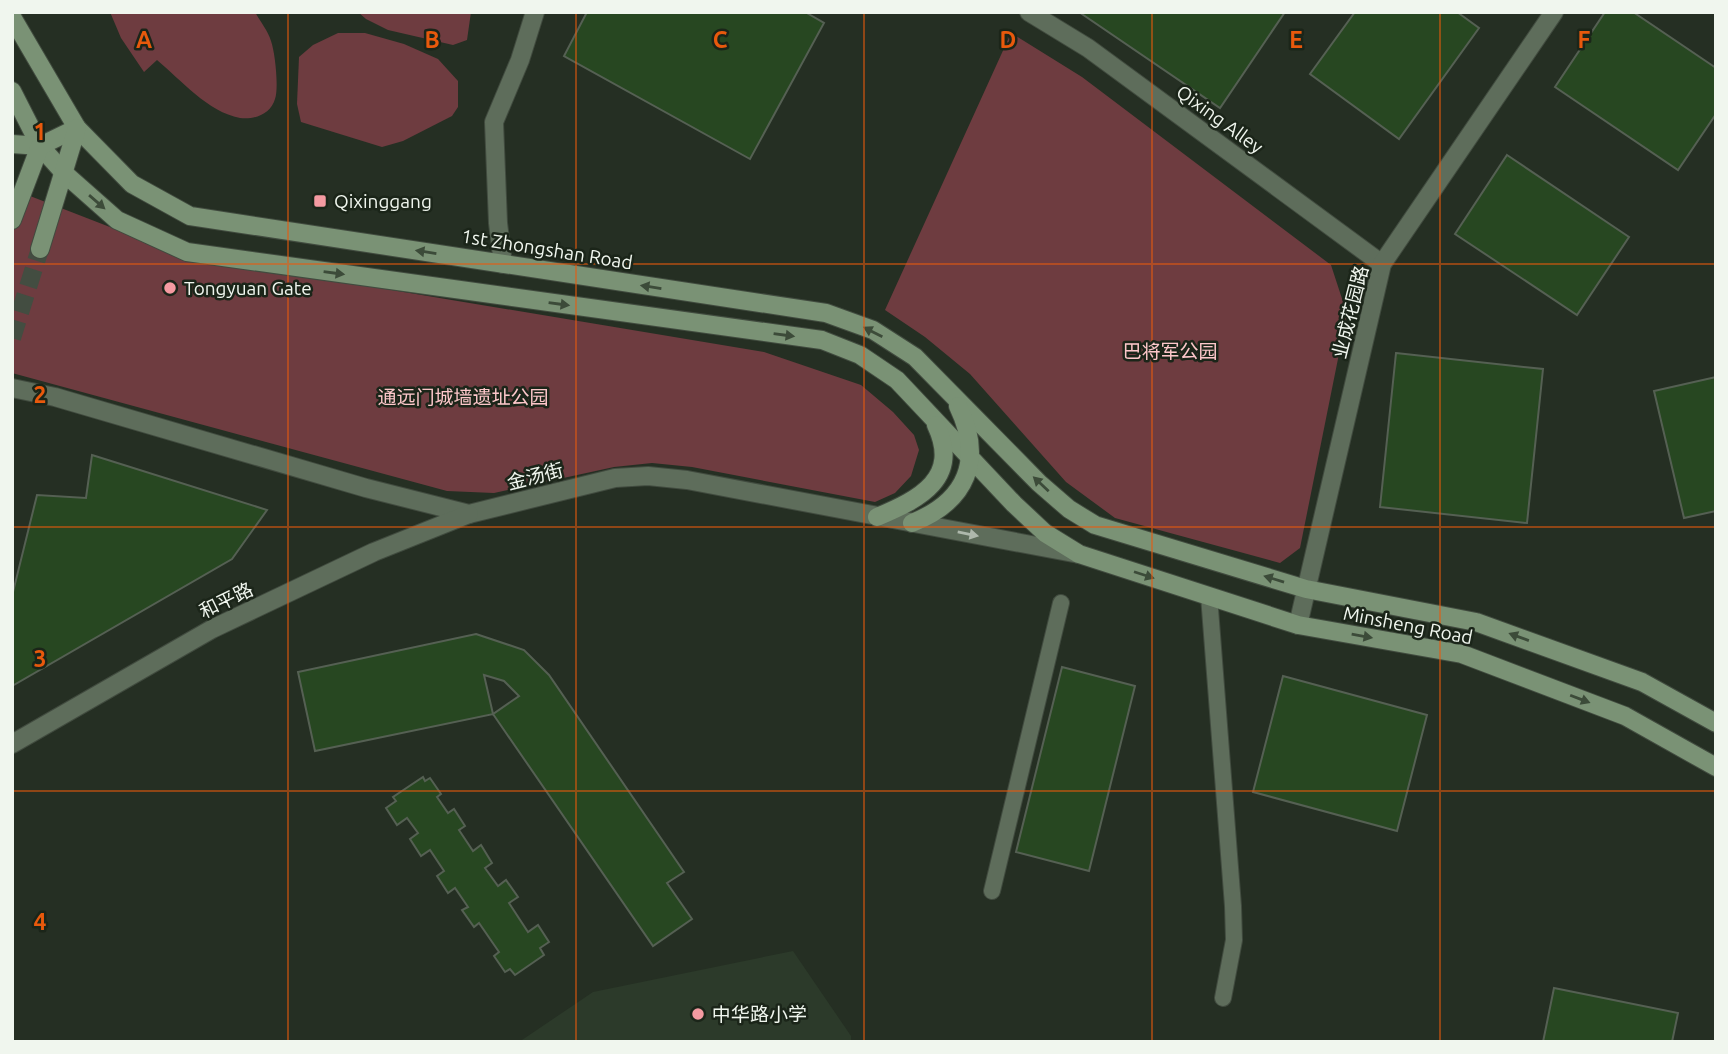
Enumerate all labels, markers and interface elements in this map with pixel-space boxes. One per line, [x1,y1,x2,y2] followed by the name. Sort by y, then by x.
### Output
[136,27,152,52] text: A
[424,27,440,52] text: B
[713,27,728,52] text: C
[1000,27,1016,52] text: D
[1289,27,1303,52] text: E
[1578,27,1591,52] text: F
[1172,80,1268,158] street label: Qixing Alley
[34,119,46,144] text: 1
[334,190,432,212] place label: Qixinggang
[312,193,328,209] marker: Qixinggang
[88,194,106,210] one-way arrow
[460,225,634,273] street label: 1st Zhongshan Road
[415,246,437,257] one-way arrow
[1328,263,1372,361] street label: 业成花园路
[323,267,345,278] one-way arrow
[184,277,312,299] place label: Tongyuan Gate
[162,280,178,296] marker: Tongyuan Gate
[640,281,662,292] one-way arrow
[548,299,570,310] one-way arrow
[863,326,883,337] one-way arrow
[774,330,796,341] one-way arrow
[1122,340,1218,362] park label: 巴将军公园
[34,382,46,407] text: 2
[377,386,549,408] park label: 通远门城墙遗址公园
[505,458,565,494] street label: 金汤街
[1033,476,1050,492] one-way arrow
[957,528,979,539] one-way arrow
[1133,570,1154,581] one-way arrow
[1263,574,1284,584] one-way arrow
[196,578,256,622] street label: 和平路
[1341,602,1475,648] street label: Minsheng Road
[1351,631,1373,642] one-way arrow
[1508,631,1529,642] one-way arrow
[34,646,46,671] text: 3
[1570,693,1591,704] one-way arrow
[34,909,47,934] text: 4
[712,1003,807,1025] place label: 中华路小学
[690,1006,706,1022] marker: 中华路小学

